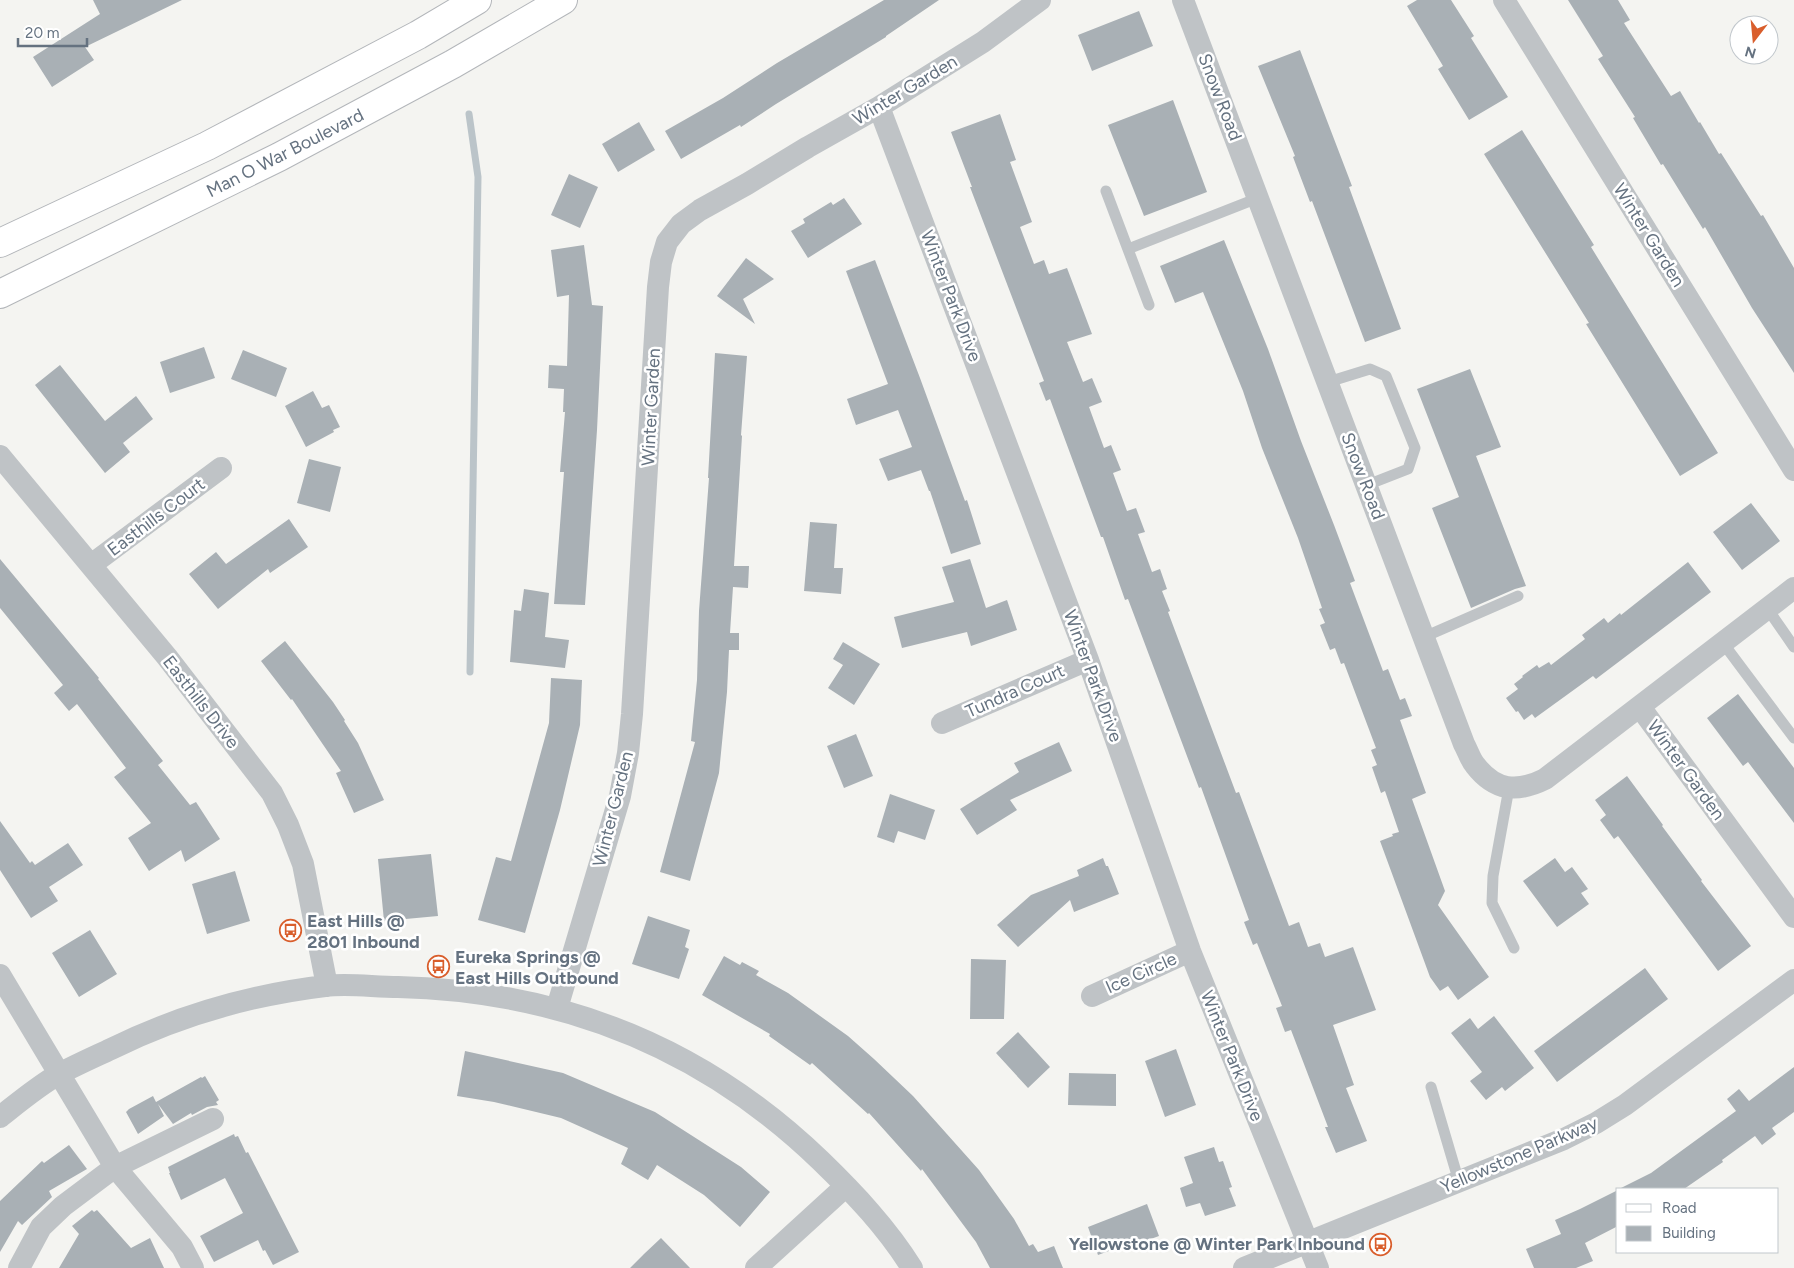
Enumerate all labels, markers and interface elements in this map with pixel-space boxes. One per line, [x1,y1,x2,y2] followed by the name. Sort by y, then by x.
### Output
[18,15,86,47] scale bar
[1729,15,1779,65] north arrow
[25,24,59,42] text: 20 m
[1743,42,1758,62] text: N
[849,50,961,130] street label: Winter Garden
[1193,50,1247,144] street label: Snow Road
[203,104,367,202] street label: Man O War Boulevard
[1608,179,1690,291] street label: Winter Garden
[916,227,986,365] street label: Winter Park Drive
[637,348,665,466] street label: Winter Garden
[1336,429,1390,523] street label: Snow Road
[103,473,209,561] street label: Easthills Court
[1059,607,1127,745] street label: Winter Park Drive
[158,651,244,753] street label: Easthills Drive
[962,659,1068,723] street label: Tundra Court
[1642,716,1730,824] street label: Winter Garden
[588,749,638,869] street label: Winter Garden
[307,910,420,953] place label: East Hills @ 2801 Inbound
[279,919,303,943] bus stop icon: East Hills @ 2801 Inbound
[455,946,619,989] place label: Eureka Springs @ East Hills Outbound
[1102,947,1180,998] street label: Ice Circle
[427,955,451,979] bus stop icon: Eureka Springs @ East Hills Outbound
[1196,987,1268,1125] street label: Winter Park Drive
[1437,1112,1601,1198] street label: Yellowstone Parkway
[1616,1188,1779,1253] legend
[1662,1199,1697,1217] text: Road
[1662,1224,1716,1242] text: Building
[1369,1232,1393,1256] bus stop icon: Yellowstone @ Winter Park Inbound
[1069,1233,1365,1255] place label: Yellowstone @ Winter Park Inbound

